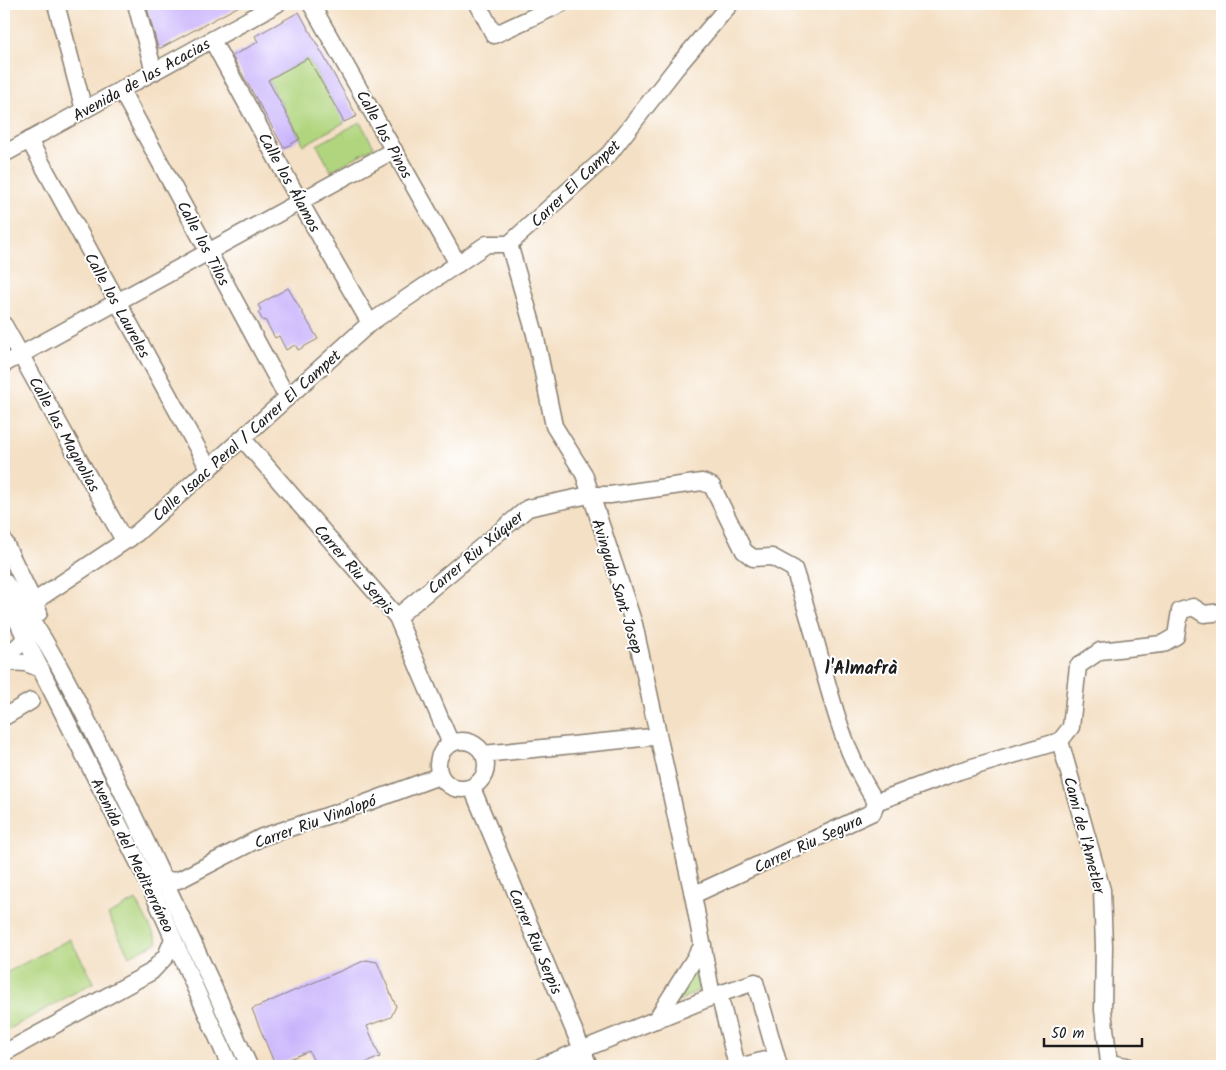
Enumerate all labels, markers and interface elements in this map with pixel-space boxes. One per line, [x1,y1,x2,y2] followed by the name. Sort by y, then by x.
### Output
[68,32,215,129] street label: Avenida de las Acacias
[349,86,418,184] street label: Calle los Pinos
[251,128,327,237] street label: Calle los Álamos
[525,134,627,234] street label: Carrer El Campet
[170,197,236,291] street label: Calle los Tilos
[77,248,156,363] street label: Calle los Laureles
[147,344,348,528] street label: Calle Isaac Peral / Carrer El Campet
[22,372,106,497] street label: Calle las Magnolias
[422,504,531,601] street label: Carrer Riu Xúquer
[584,516,649,657] street label: Avinguda Sant Josep
[307,519,401,621] street label: Carrer Riu Serpis
[825,655,897,684] district label: l'Almafrà
[83,774,180,937] street label: Avenida del Mediterráneo
[1056,774,1112,898] street label: Camí de l'Ametler
[251,788,381,856] street label: Carrer Riu Vinalopó
[750,808,867,881] street label: Carrer Riu Segura
[501,885,568,999] street label: Carrer Riu Serpis
[1044,1015,1141,1047] scale bar
[1051,1022,1085,1046] text: 50 m

